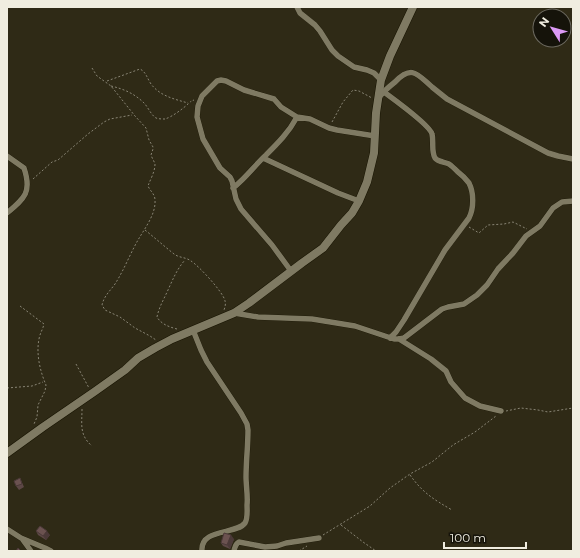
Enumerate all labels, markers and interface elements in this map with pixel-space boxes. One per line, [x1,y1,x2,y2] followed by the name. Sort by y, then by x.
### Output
[532,8,572,48] north arrow
[536,14,552,30] text: N
[444,524,526,550] scale bar
[450,530,486,545] text: 100 m

